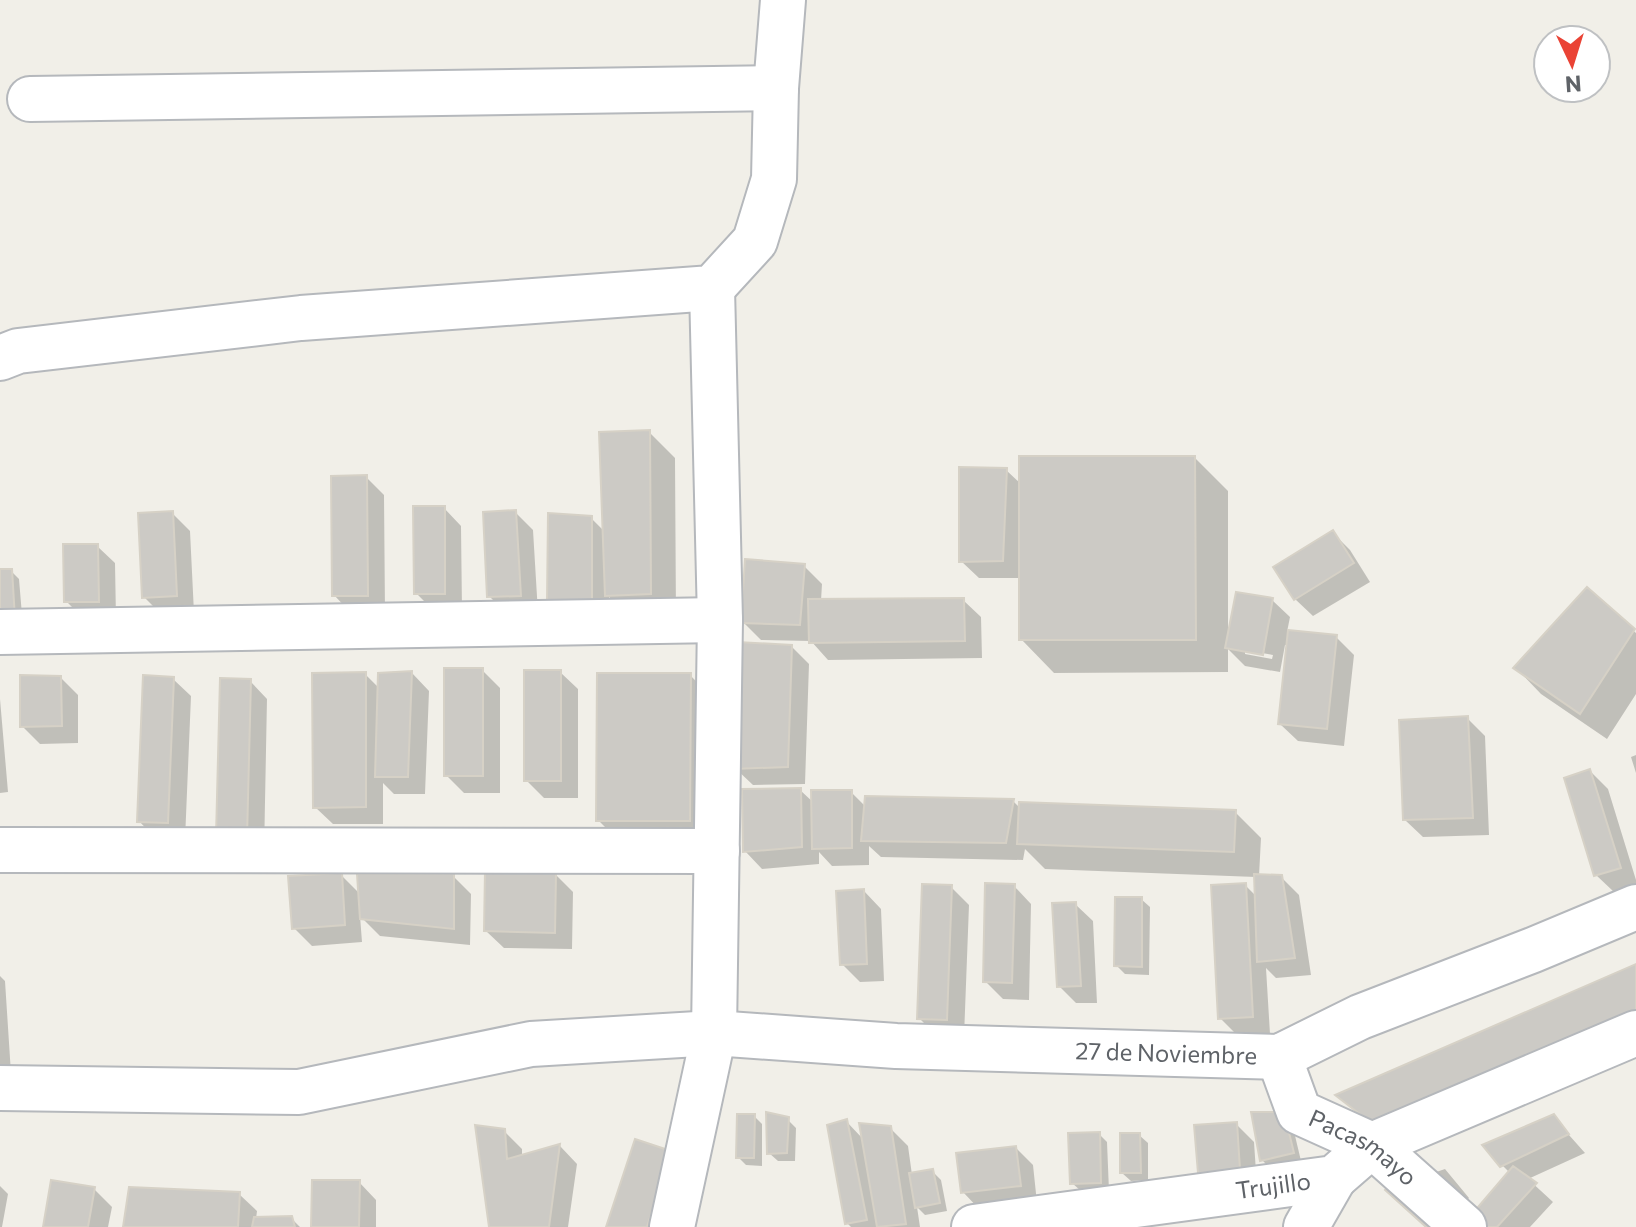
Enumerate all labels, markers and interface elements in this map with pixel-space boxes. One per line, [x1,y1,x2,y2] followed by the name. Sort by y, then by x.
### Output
[1532,24,1612,104] north arrow
[1564,70,1583,98] text: N
[1075,1035,1258,1069] street label: 27 de Noviembre
[1305,1102,1423,1191] street label: Pacasmayo
[1234,1165,1312,1204] street label: Trujillo

